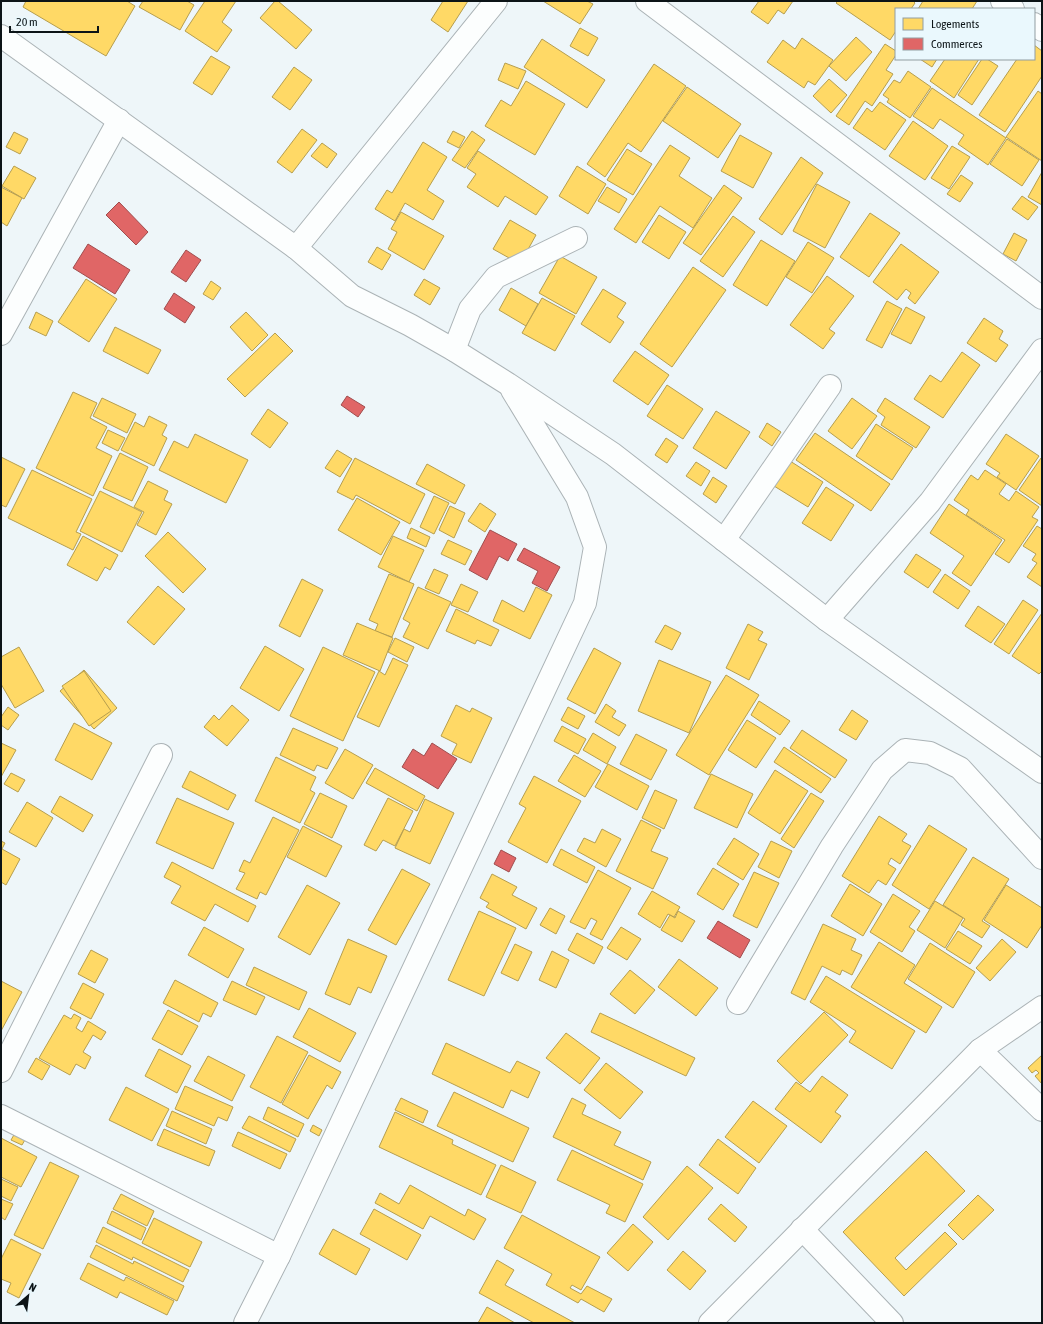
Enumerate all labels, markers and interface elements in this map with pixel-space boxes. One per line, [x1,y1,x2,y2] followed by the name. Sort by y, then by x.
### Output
[10,8,98,34] scale bar
[895,8,1035,60] legend
[16,15,38,29] text: 20 m
[931,17,979,31] text: Logements
[931,37,982,51] text: Commerces
[8,1276,48,1316] north arrow
[27,1280,38,1294] text: N

